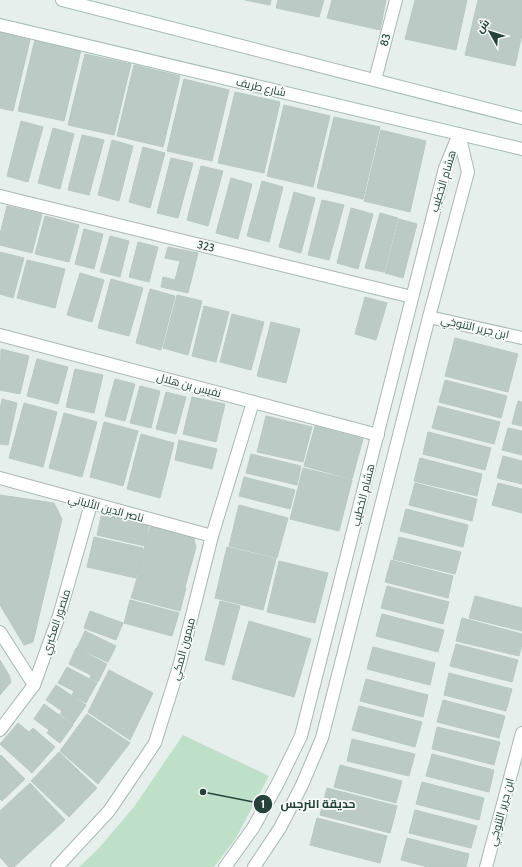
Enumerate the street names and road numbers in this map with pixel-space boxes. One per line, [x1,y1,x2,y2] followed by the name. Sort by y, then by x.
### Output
[377,32,393,48] street label: 83
[235,74,287,100] street label: شارع طريف
[427,148,460,214] street label: هشام الخطيب
[196,237,216,255] street label: 323
[439,312,511,344] street label: ابن جرير التنوخي
[155,370,223,400] street label: نفيس بن هلال
[348,462,378,528] street label: هشام الخطيب
[66,491,145,527] street label: ناصر الدين الألباني
[39,587,75,657] street label: منصور العكبري
[168,616,200,682] street label: ميمون المكي
[485,777,519,848] street label: ابن جرير التنوخي

